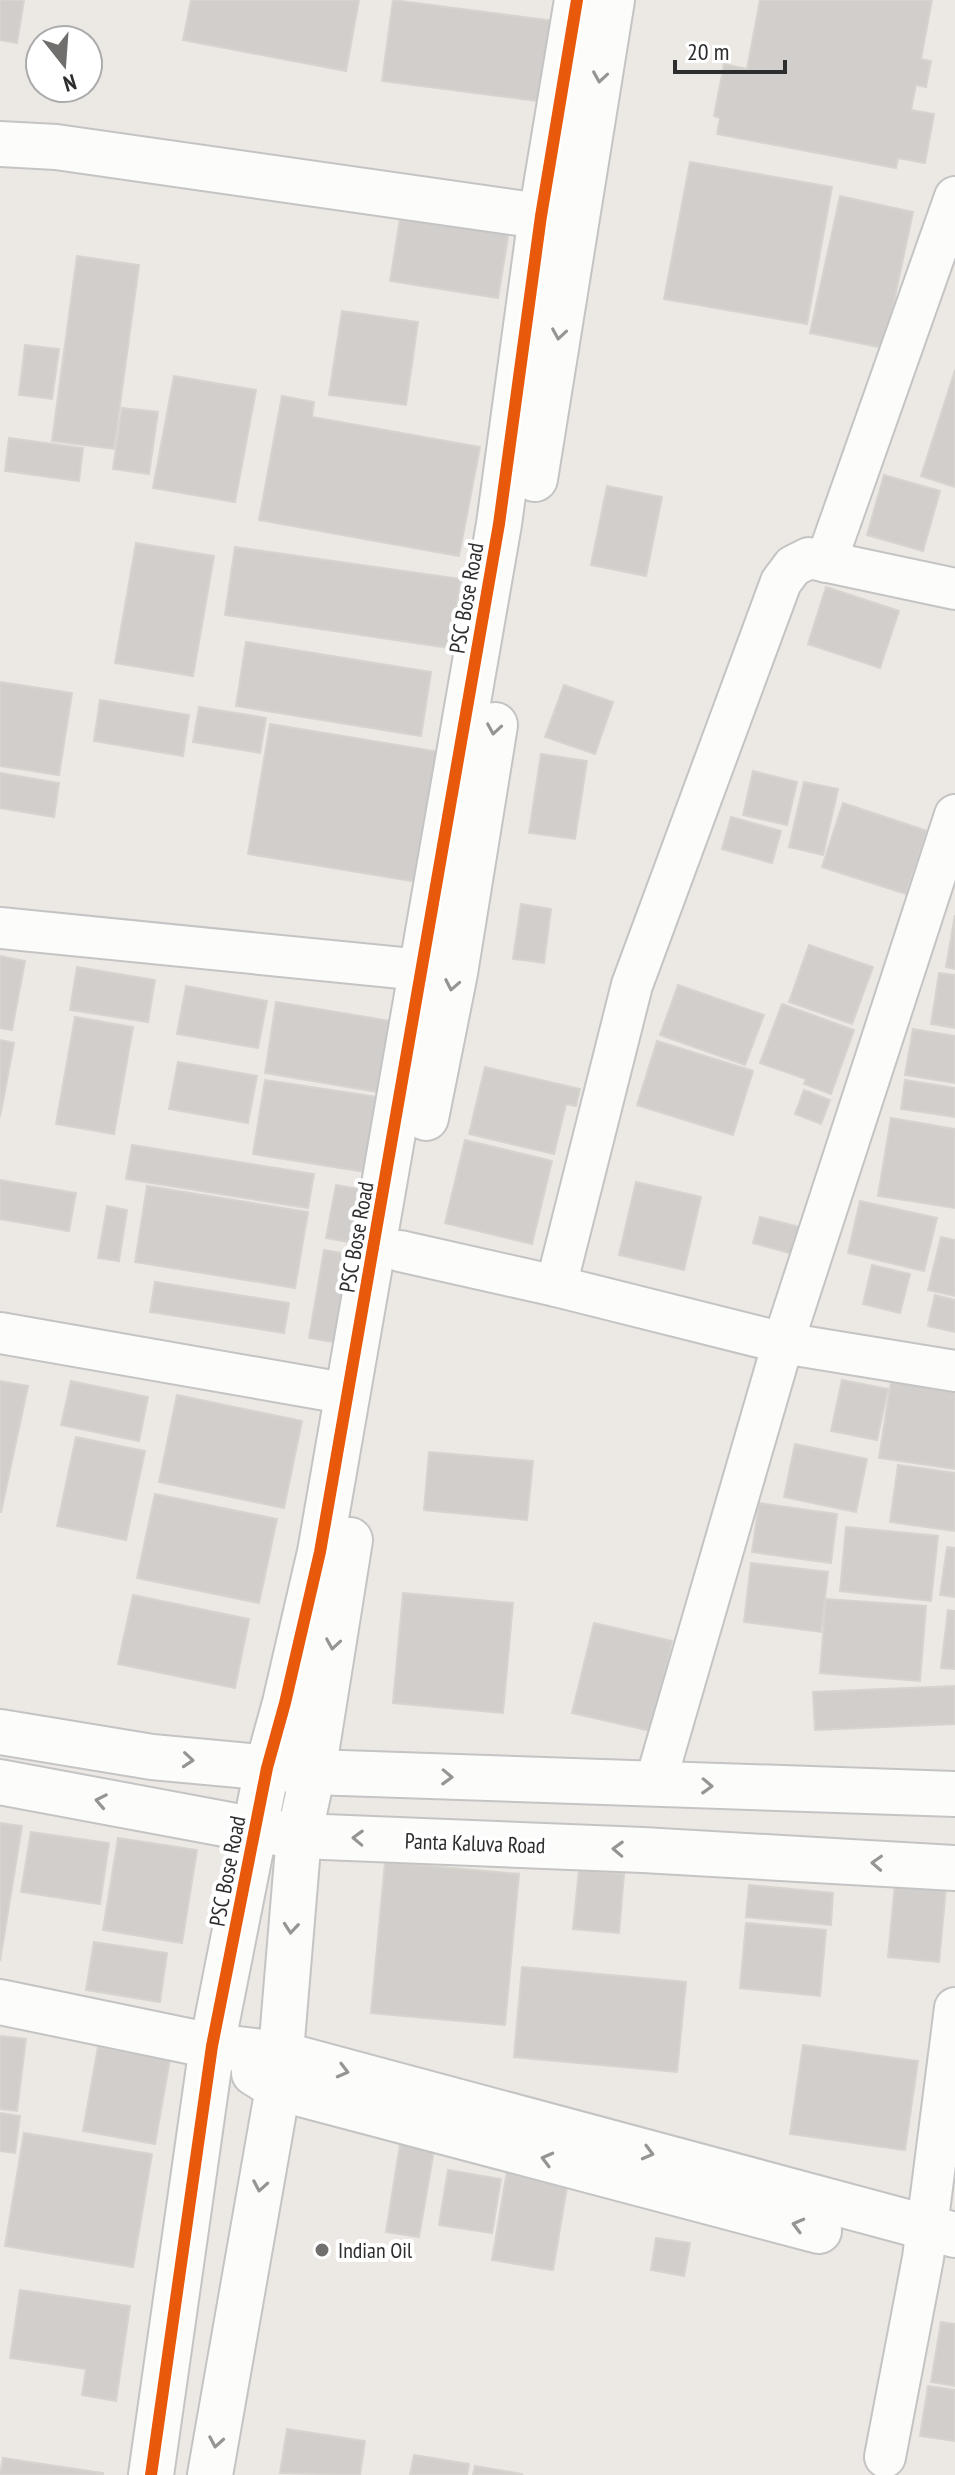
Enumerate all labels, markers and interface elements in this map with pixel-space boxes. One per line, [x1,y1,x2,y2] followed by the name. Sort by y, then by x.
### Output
[24,24,104,104] north arrow
[675,24,785,74] scale bar
[687,36,729,67] text: 20 m
[60,68,80,98] text: N
[592,70,609,84] one-way arrow
[551,327,568,341] one-way arrow
[442,540,490,656] street label: PSC Bose Road
[487,722,504,735] one-way arrow
[445,978,462,992] one-way arrow
[332,1179,380,1295] street label: PSC Bose Road
[325,1637,342,1651] one-way arrow
[182,1751,195,1768] one-way arrow
[441,1768,454,1785] one-way arrow
[701,1778,714,1795] one-way arrow
[94,1793,108,1810] one-way arrow
[203,1813,251,1929] street label: PSC Bose Road
[404,1827,546,1859] street label: Panta Kaluva Road
[351,1830,364,1847] one-way arrow
[611,1840,624,1857] one-way arrow
[870,1855,883,1872] one-way arrow
[283,1922,300,1935] one-way arrow
[336,2061,350,2078] one-way arrow
[641,2144,655,2161] one-way arrow
[540,2152,554,2169] one-way arrow
[253,2180,270,2193] one-way arrow
[792,2218,805,2235] one-way arrow
[338,2236,413,2264] place label: Indian Oil
[313,2241,331,2259] marker: Indian Oil
[208,2436,225,2449] one-way arrow

